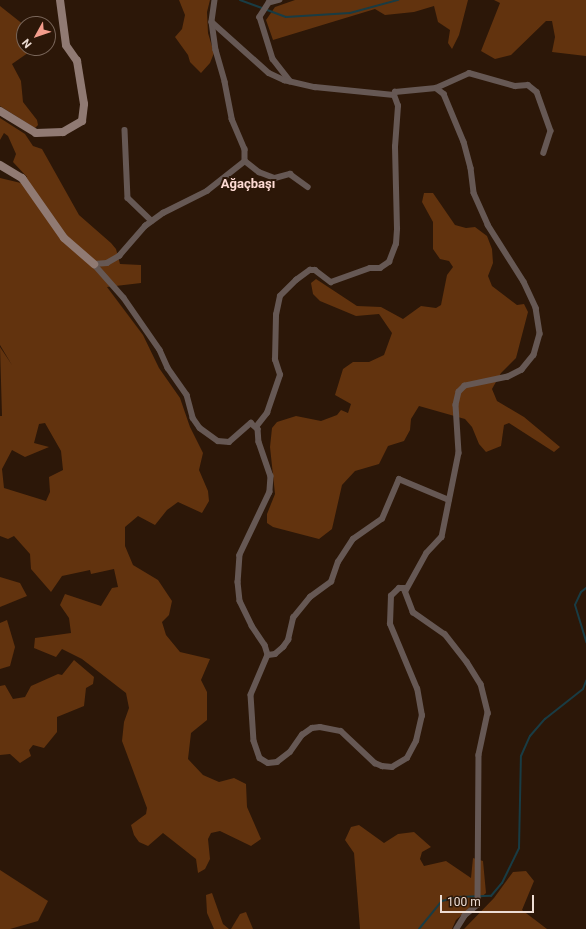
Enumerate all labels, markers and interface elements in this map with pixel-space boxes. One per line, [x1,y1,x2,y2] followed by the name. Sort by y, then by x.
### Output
[16,16,56,56] north arrow
[20,36,35,51] text: N
[221,176,275,192] district label: Ağaçbaşı
[442,887,536,913] scale bar
[447,895,481,909] text: 100 m

